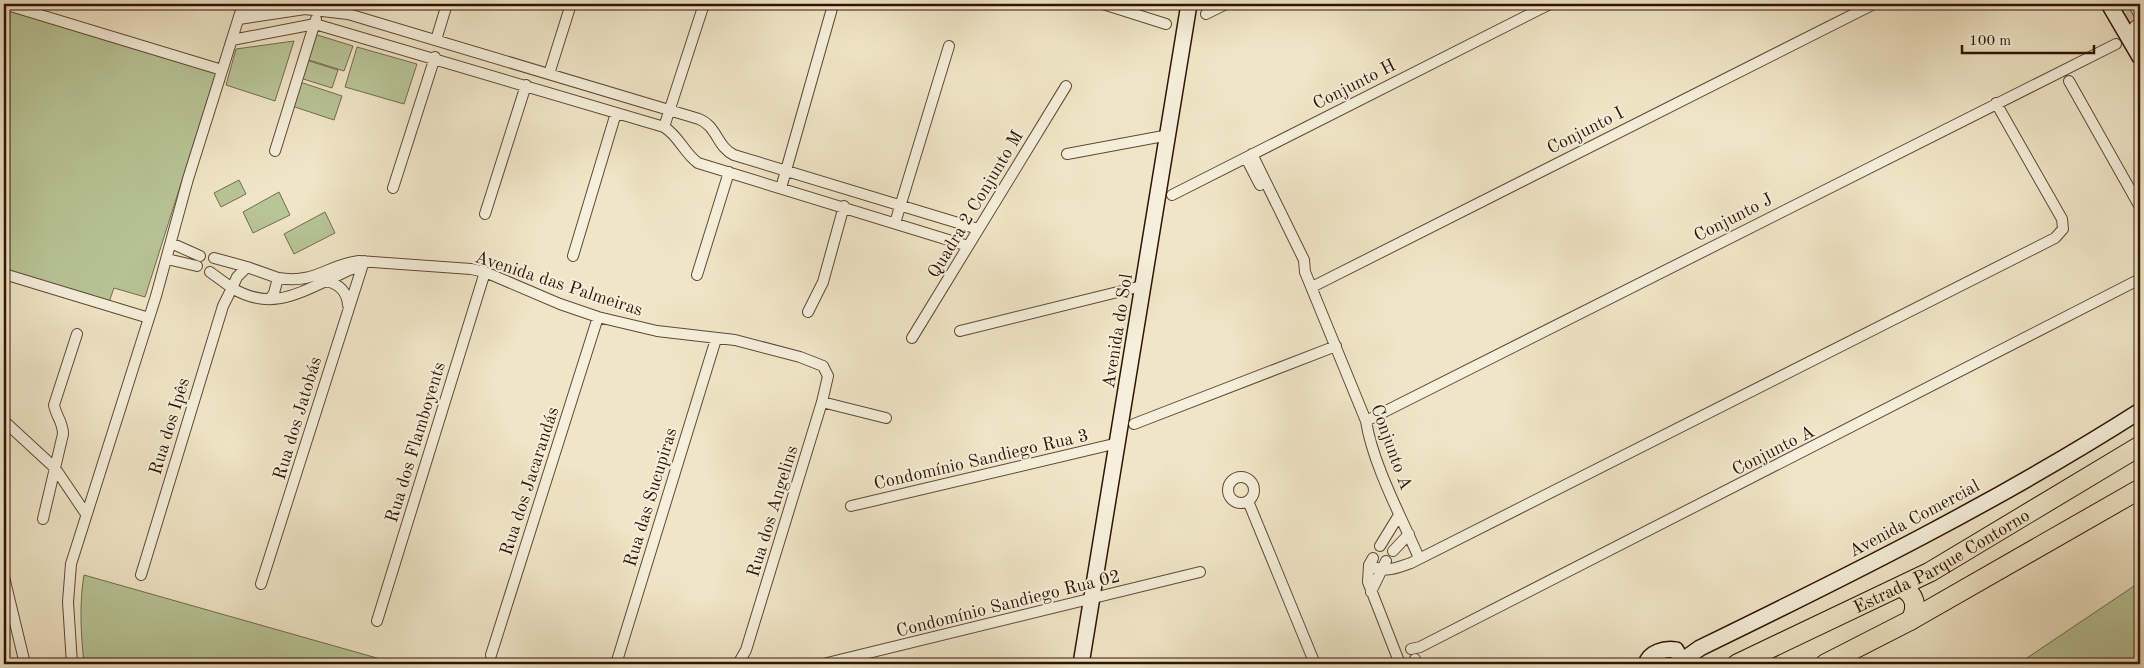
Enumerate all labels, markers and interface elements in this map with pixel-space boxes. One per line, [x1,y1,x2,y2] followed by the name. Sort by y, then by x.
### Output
[1962,22,2094,54] scale bar
[1969,34,2011,49] text: 100 m
[1310,56,1399,113] street label: Conjunto H
[1544,104,1627,158] street label: Conjunto I
[925,128,1027,281] street label: Quadra 2 Conjunto M
[1691,190,1776,245] street label: Conjunto J
[473,248,645,320] street label: Avenida das Palmeiras
[1100,272,1136,390] street label: Avenida do Sol
[271,355,325,482] street label: Rua dos Jatobás
[383,360,449,525] street label: Rua dos Flamboyents
[147,376,193,477] street label: Rua dos Ipês
[1367,402,1415,493] street label: Conjunto A
[497,405,563,558] street label: Rua dos Jacarandás
[1729,422,1818,479] street label: Conjunto A
[621,426,681,569] street label: Rua das Sucupiras
[872,427,1090,493] street label: Condomínio Sandiego Rua 3
[744,443,802,579] street label: Rua dos Angelins
[1846,477,1983,561] street label: Avenida Comercial
[1851,506,2033,617] street label: Estrada Parque Contorno
[894,567,1122,641] street label: Condomínio Sandiego Rua 02

